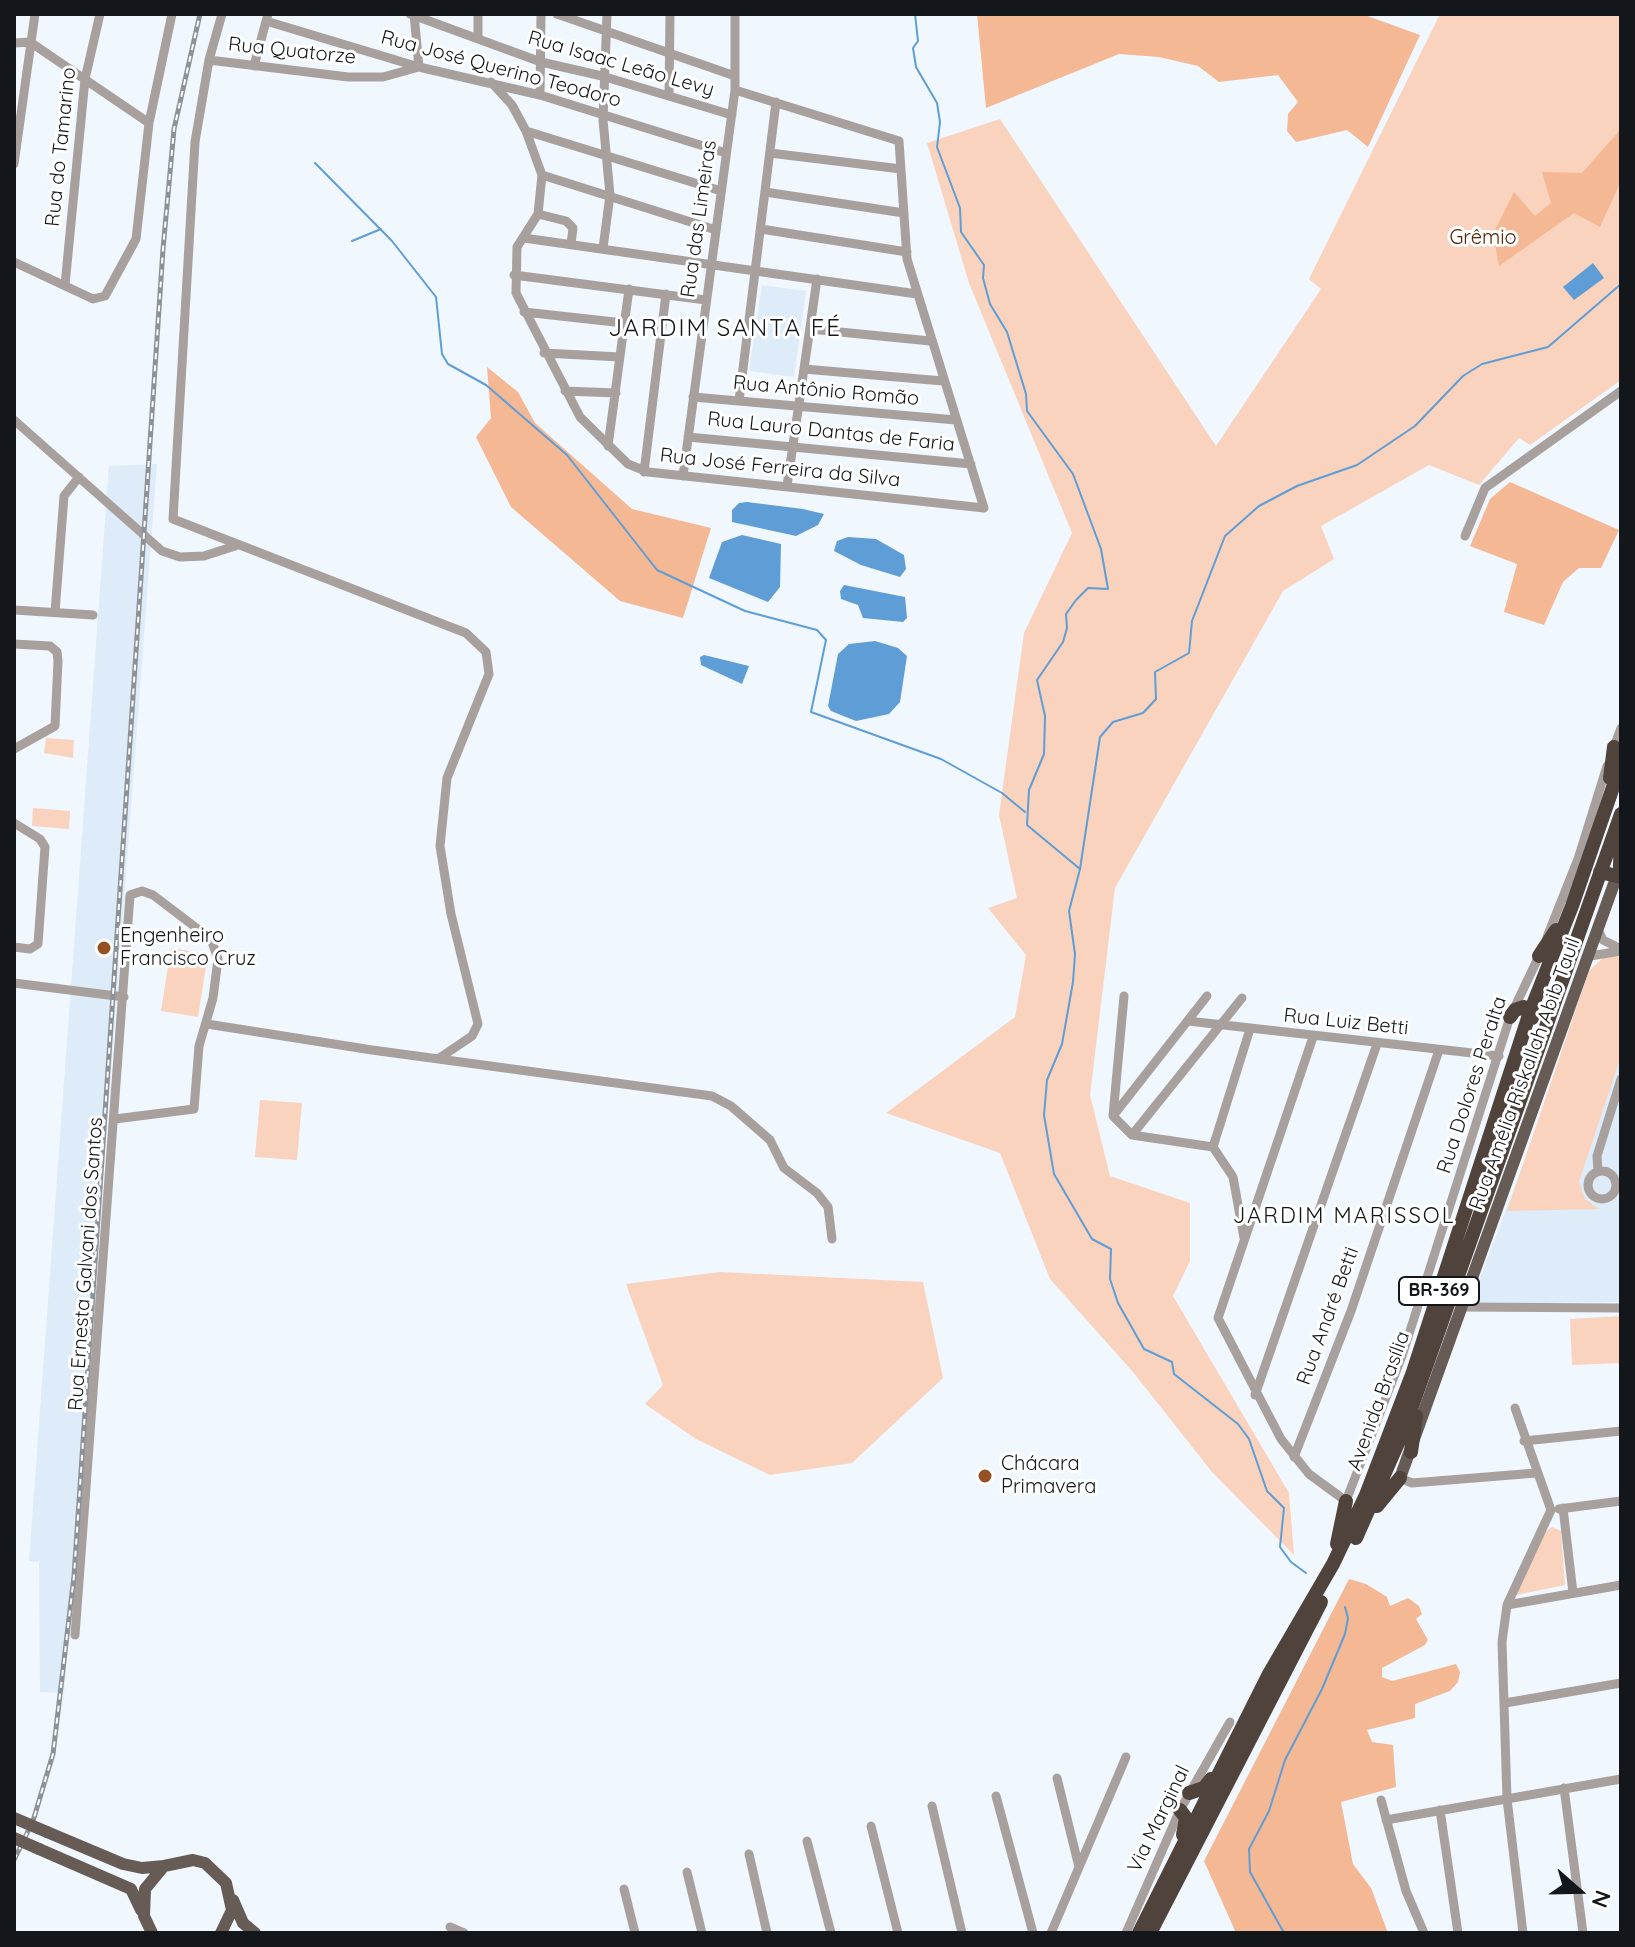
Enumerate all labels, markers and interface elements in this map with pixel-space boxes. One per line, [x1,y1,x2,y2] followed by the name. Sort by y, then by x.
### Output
[378,25,624,113] street label: Rua José Querino Teodoro
[525,26,717,102] street label: Rua Isaac Leão Levy
[227,32,357,70] street label: Rua Quatorze
[41,66,81,228] street label: Rua do Tamarino
[676,139,722,299] street label: Rua das Limeiras
[1449,226,1517,250] park label: Grêmio
[608,315,842,343] district label: JARDIM SANTA FÉ
[732,371,920,411] street label: Rua Antônio Romão
[706,407,956,457] street label: Rua Lauro Dantas de Faria
[659,443,901,493] street label: Rua José Ferreira da Silva
[120,924,256,971] place label: Engenheiro Francisco Cruz
[1464,934,1586,1214] street label: Rua Amélia Riskallah Abib Tauil
[95,939,113,957] marker: Engenheiro Francisco Cruz
[1432,993,1512,1177] street label: Rua Dolores Peralta
[1282,1003,1410,1041] street label: Rua Luiz Betti
[64,1116,108,1412] street label: Rua Ernesta Galvani dos Santos
[1233,1203,1455,1229] district label: JARDIM MARISSOL
[1292,1244,1364,1388] street label: Rua André Betti
[1399,1277,1479,1305] road number: BR-369
[1343,1328,1415,1474] street label: Avenida Brasília
[1001,1452,1096,1499] place label: Chácara Primavera
[976,1467,994,1485] marker: Chácara Primavera
[1123,1761,1195,1877] street label: Via Marginal
[1539,1851,1619,1931] north arrow
[1586,1887,1617,1912] text: N

